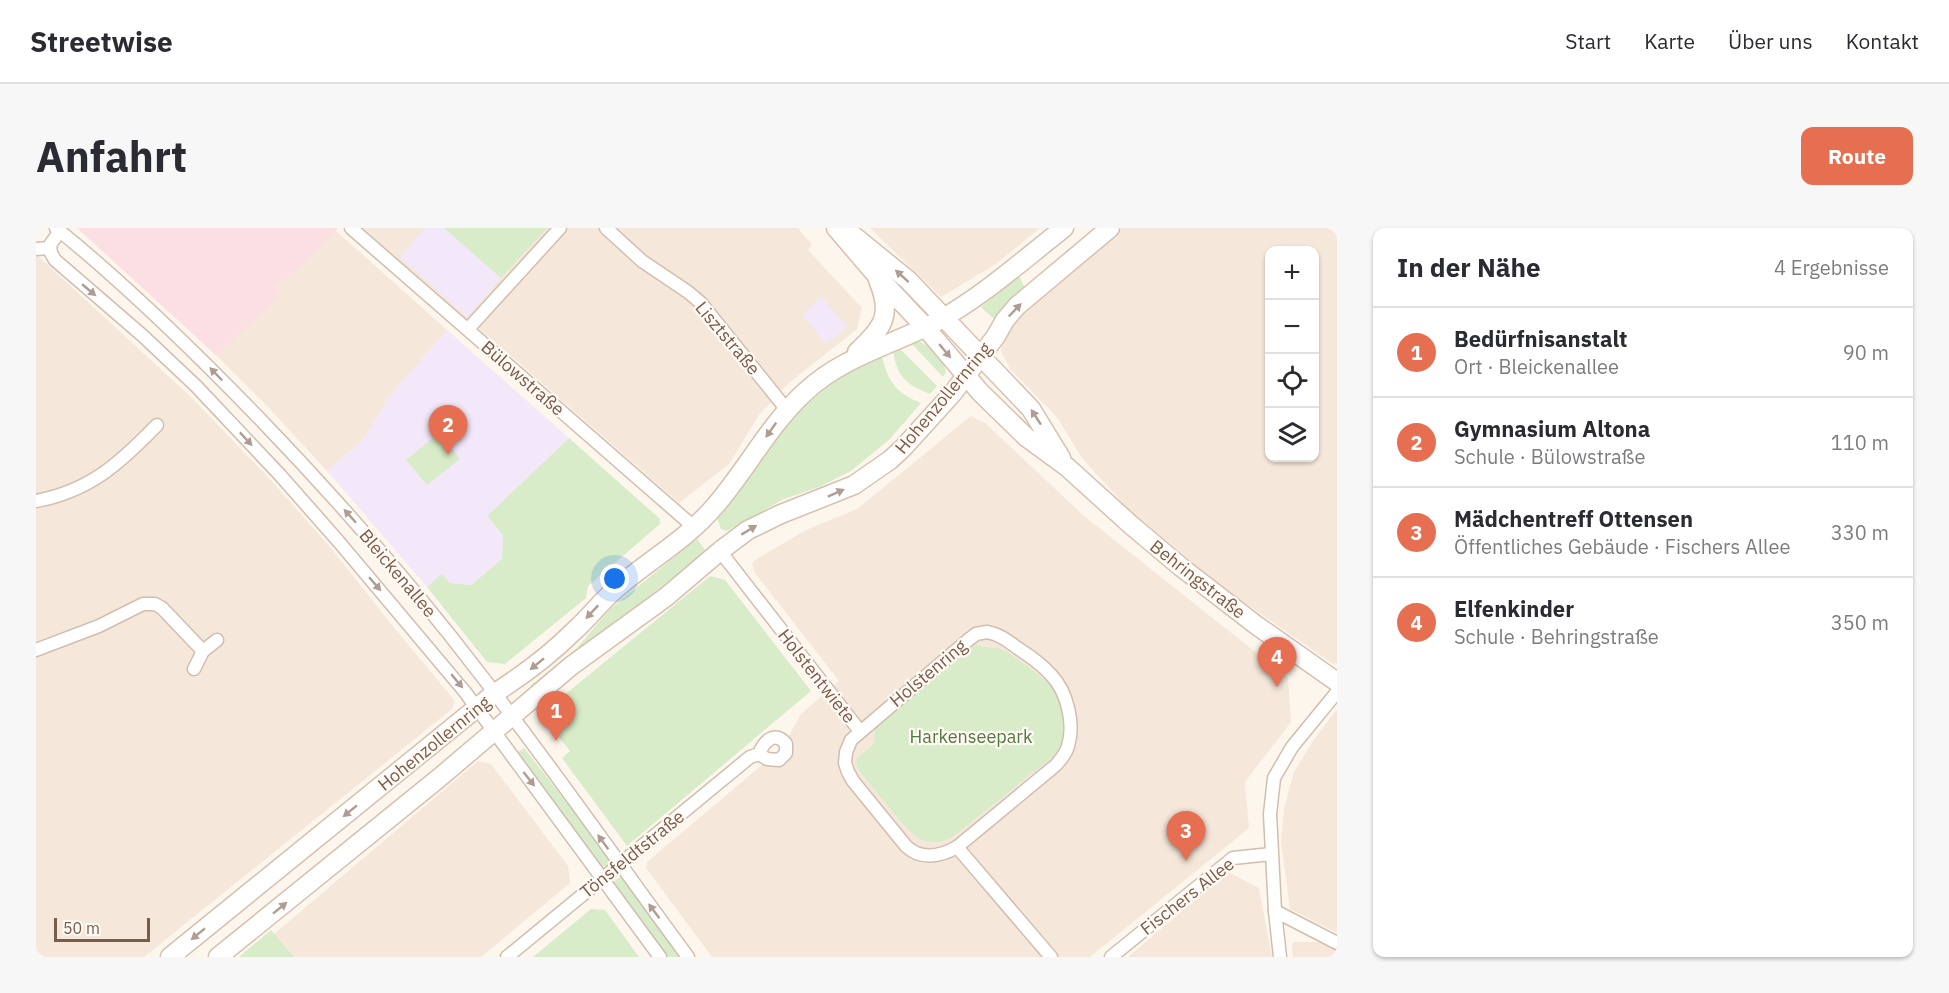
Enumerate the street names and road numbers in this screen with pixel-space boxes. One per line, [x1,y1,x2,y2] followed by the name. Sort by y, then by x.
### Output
[690,296,766,380] street label: Lisztstraße
[477,335,570,421] street label: Bülowstraße
[890,337,997,458] street label: Hohenzollernring
[354,524,442,622] street label: Bleickenallee
[1146,534,1251,624] street label: Behringstraße
[773,624,861,728] street label: Holstentwiete
[885,634,972,712] street label: Holstenring
[373,690,495,796] street label: Hohenzollernring
[575,805,689,903] street label: Tönsfeldtstraße
[1135,852,1239,940] street label: Fischers Allee

